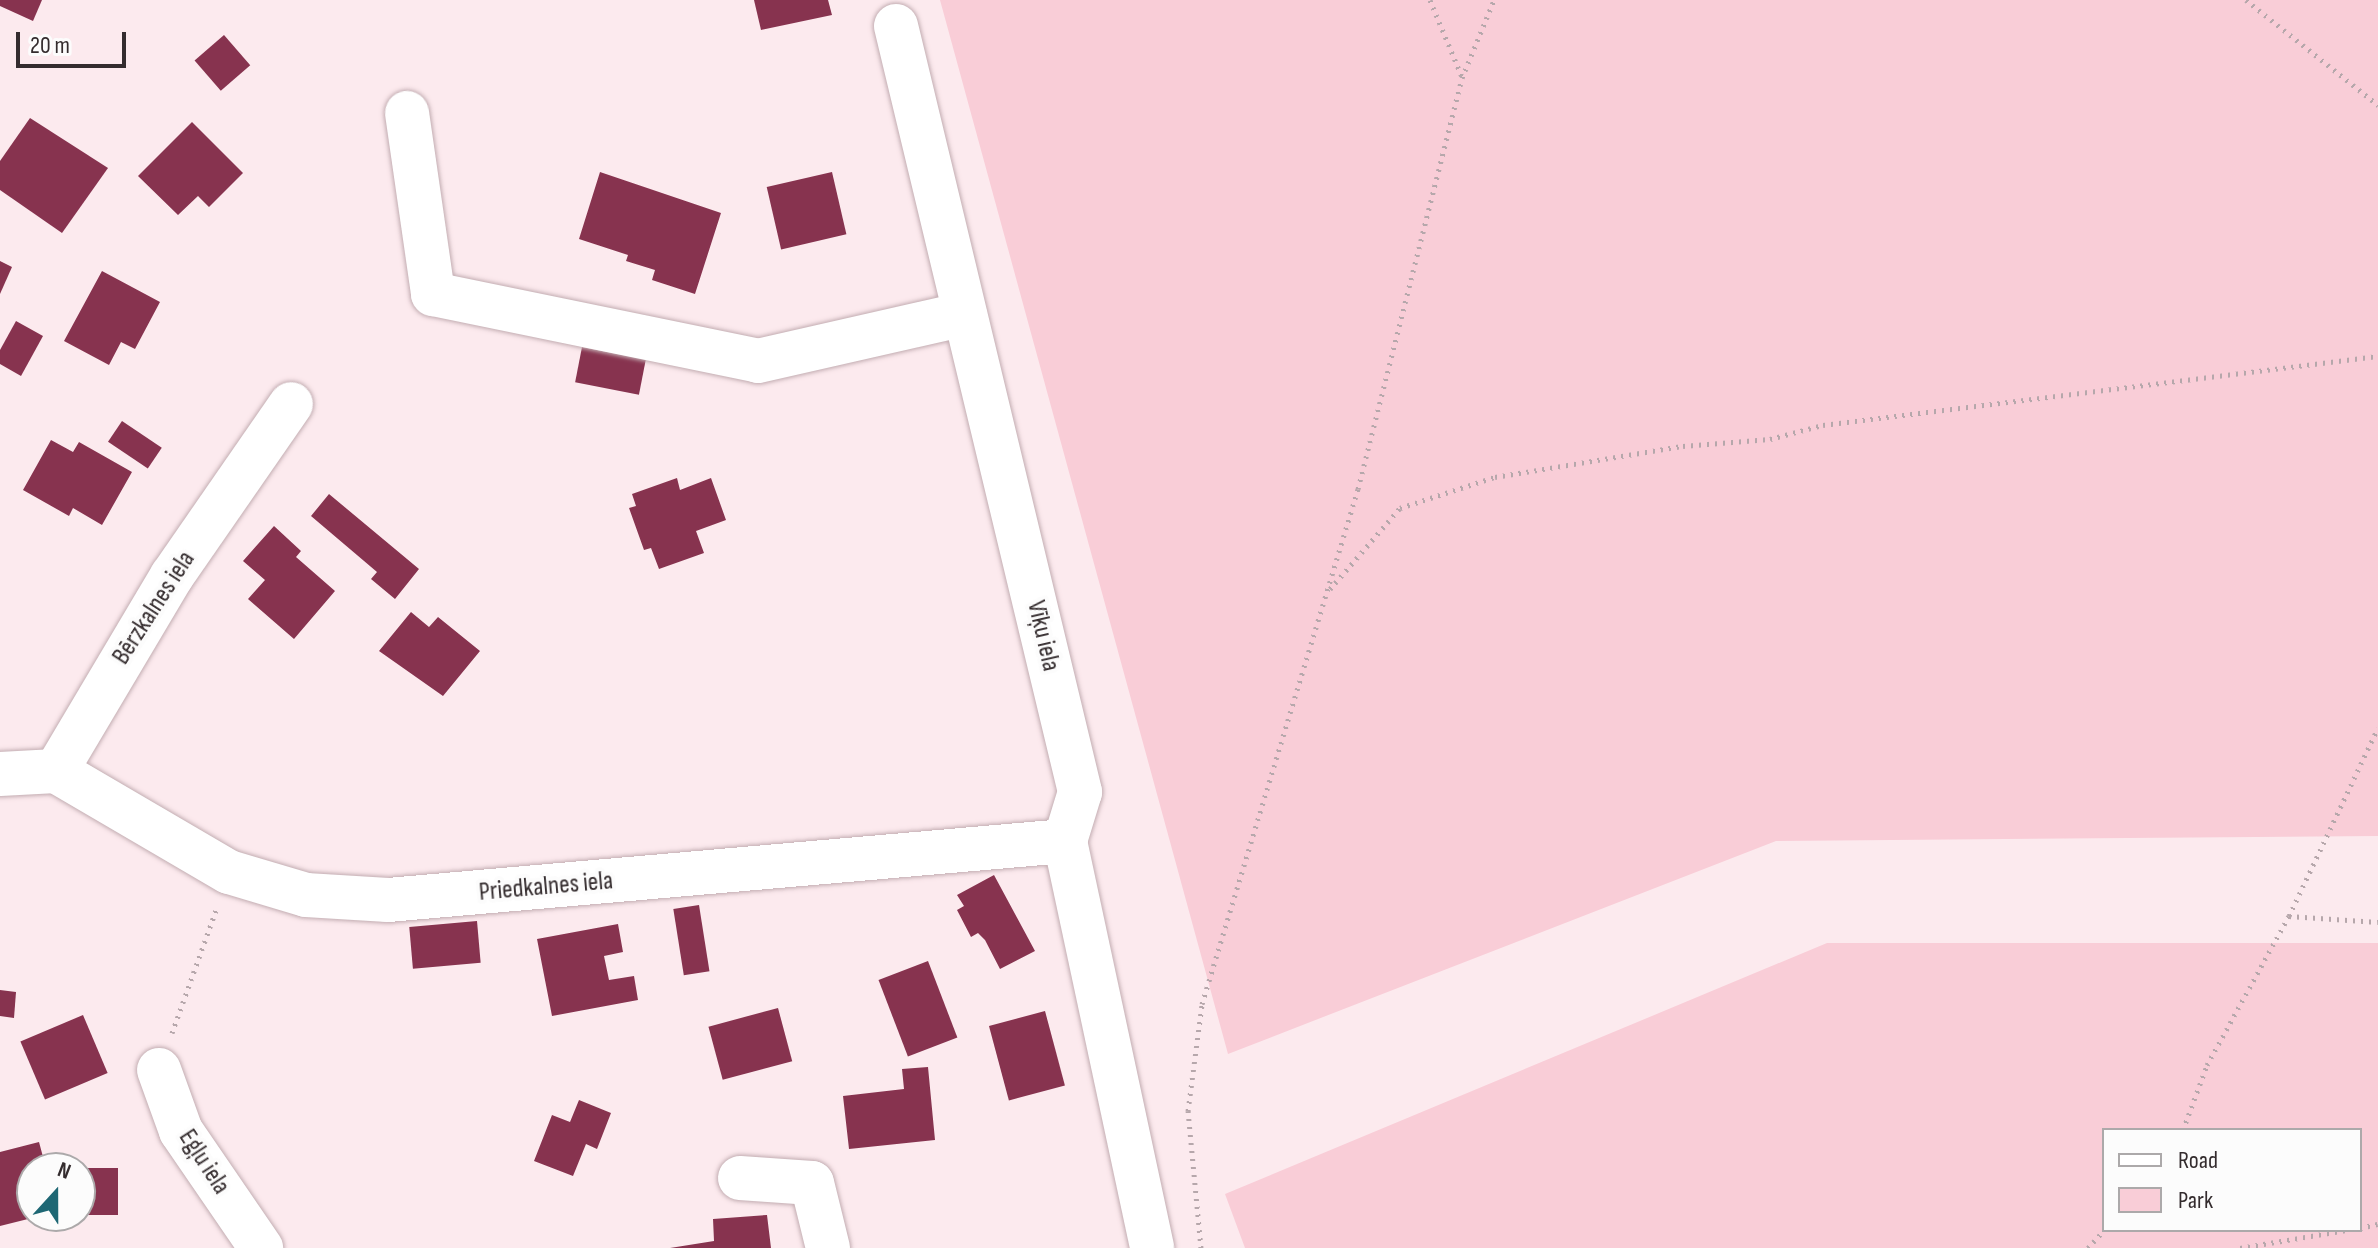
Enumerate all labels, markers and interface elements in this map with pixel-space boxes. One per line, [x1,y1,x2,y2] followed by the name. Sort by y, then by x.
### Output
[20,16,130,66] scale bar
[30,31,70,60] text: 20 m
[106,545,202,671] street label: Bērzkalnes iela
[1020,598,1066,674] street label: Vīķu iela
[478,866,614,908] street label: Priedkalnes iela
[172,1124,236,1200] street label: Egļu iela
[2102,1128,2362,1232] legend
[2178,1146,2218,1175] text: Road
[16,1152,96,1232] north arrow
[54,1156,74,1186] text: N
[2178,1186,2213,1215] text: Park

